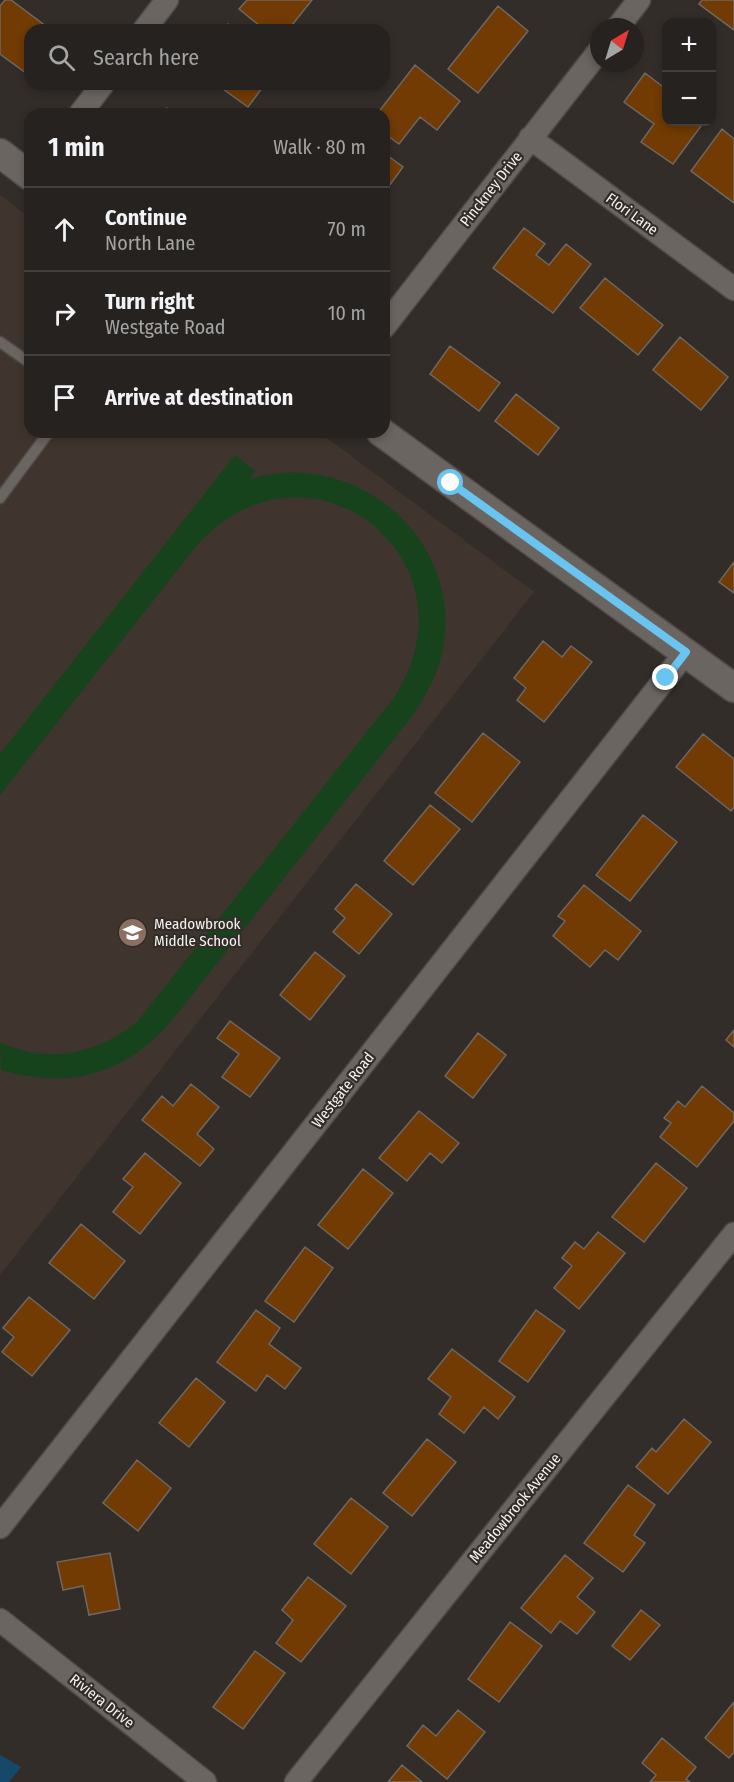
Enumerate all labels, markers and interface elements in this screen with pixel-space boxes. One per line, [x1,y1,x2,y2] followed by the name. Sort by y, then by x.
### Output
[590,18,644,72] north arrow
[662,18,716,126] map controls
[662,18,716,72] button: +
[24,24,390,90] search box
[45,41,78,74] icon: search
[93,44,199,71] text: Search here
[662,72,716,126] button: −
[48,132,105,163] text: 1 min
[273,135,366,159] text: Walk · 80 m
[456,148,526,230] street label: Pinckney Drive
[602,189,662,239] street label: Flori Lane
[105,204,187,231] text: Continue
[48,213,81,246] icon: ahead
[328,217,366,241] text: 70 m
[105,231,195,255] text: North Lane
[105,288,194,315] text: Turn right
[48,297,81,330] icon: right
[328,301,366,325] text: 10 m
[105,315,226,339] text: Westgate Road
[48,381,81,414] icon: arrive
[105,384,293,411] text: Arrive at destination
[437,469,463,495] route start
[652,664,678,690] route end
[154,915,241,950] place label: Meadowbrook Middle School
[117,917,149,949] school or university icon: Meadowbrook Middle School
[308,1049,378,1131] street label: Westgate Road
[465,1450,565,1566] street label: Meadowbrook Avenue
[66,1670,138,1732] street label: Riviera Drive

